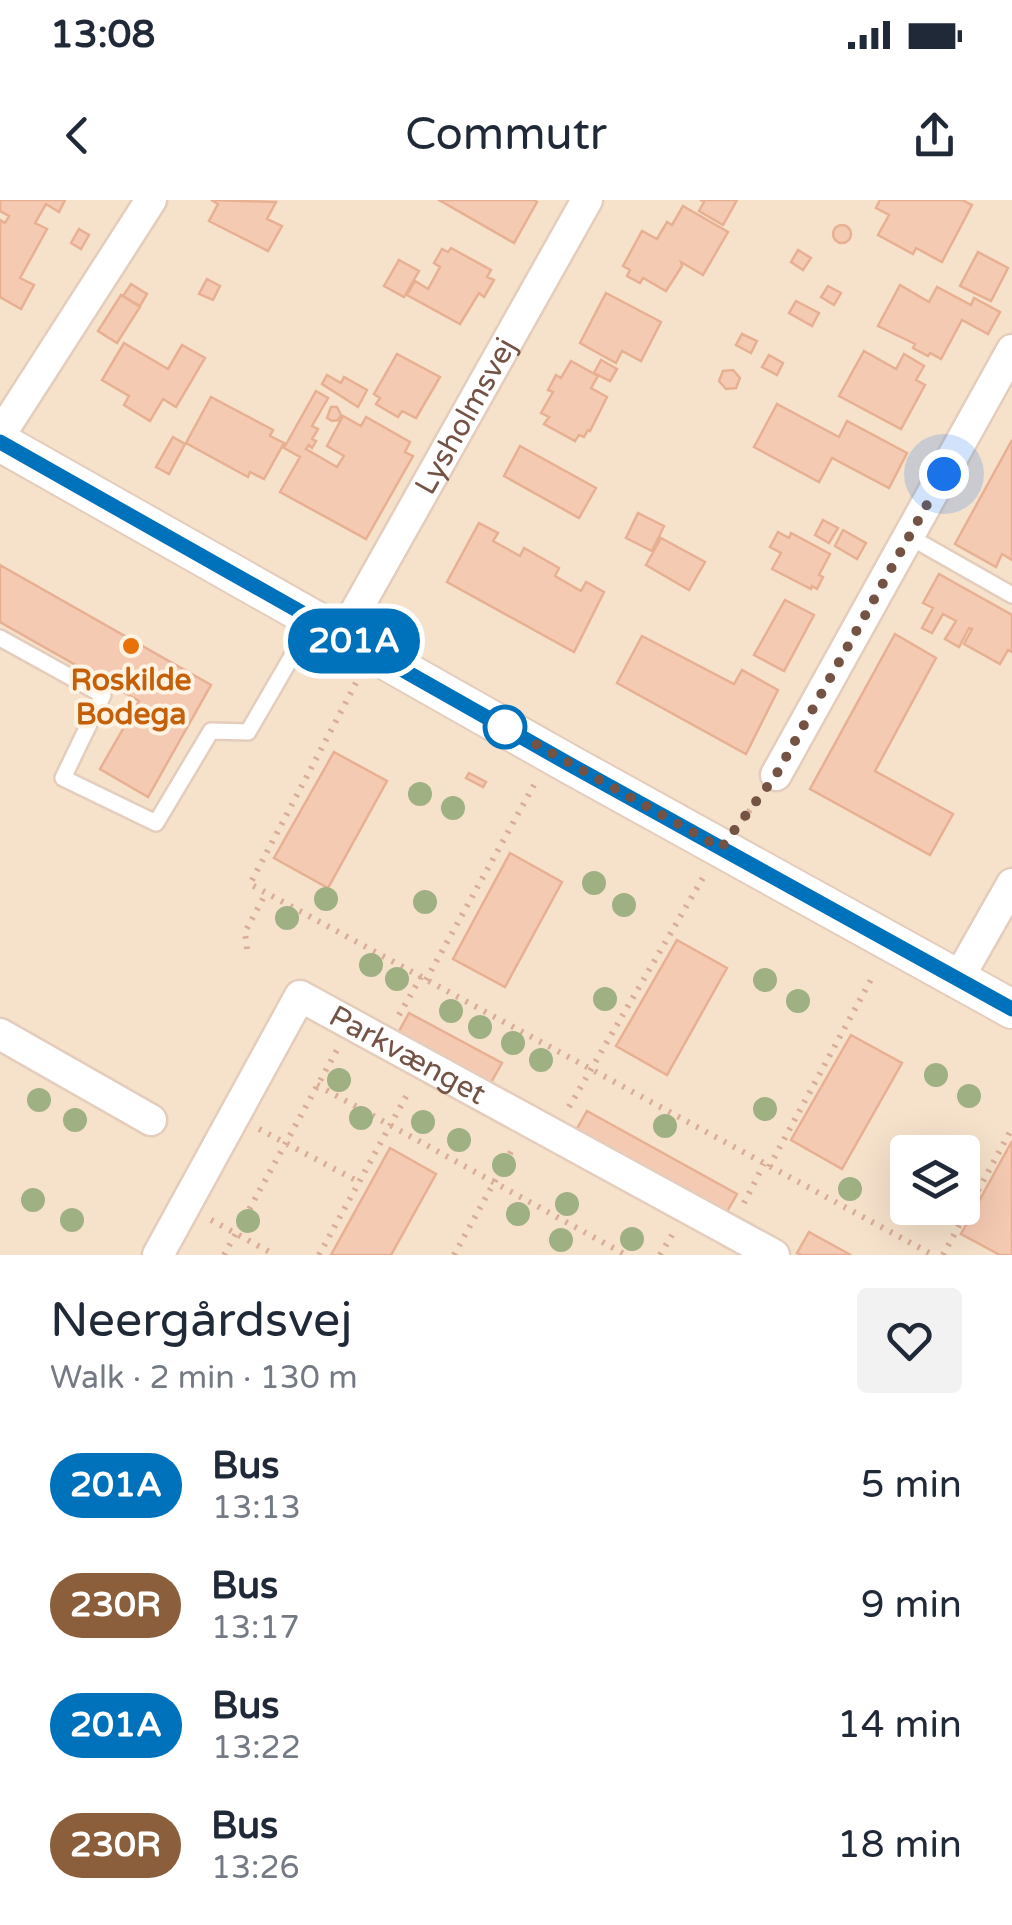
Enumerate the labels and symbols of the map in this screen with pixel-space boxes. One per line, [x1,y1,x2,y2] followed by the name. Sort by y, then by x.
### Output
[407,331,525,501] street label: Lysholmsvej
[919,449,969,499] your location
[284,608,424,674] line badge: 201A
[120,635,142,657] marker: Roskilde Bodega
[70,662,192,733] place label: Roskilde Bodega
[484,706,526,748] unlabelled marker
[323,998,492,1113] street label: Parkvænget

